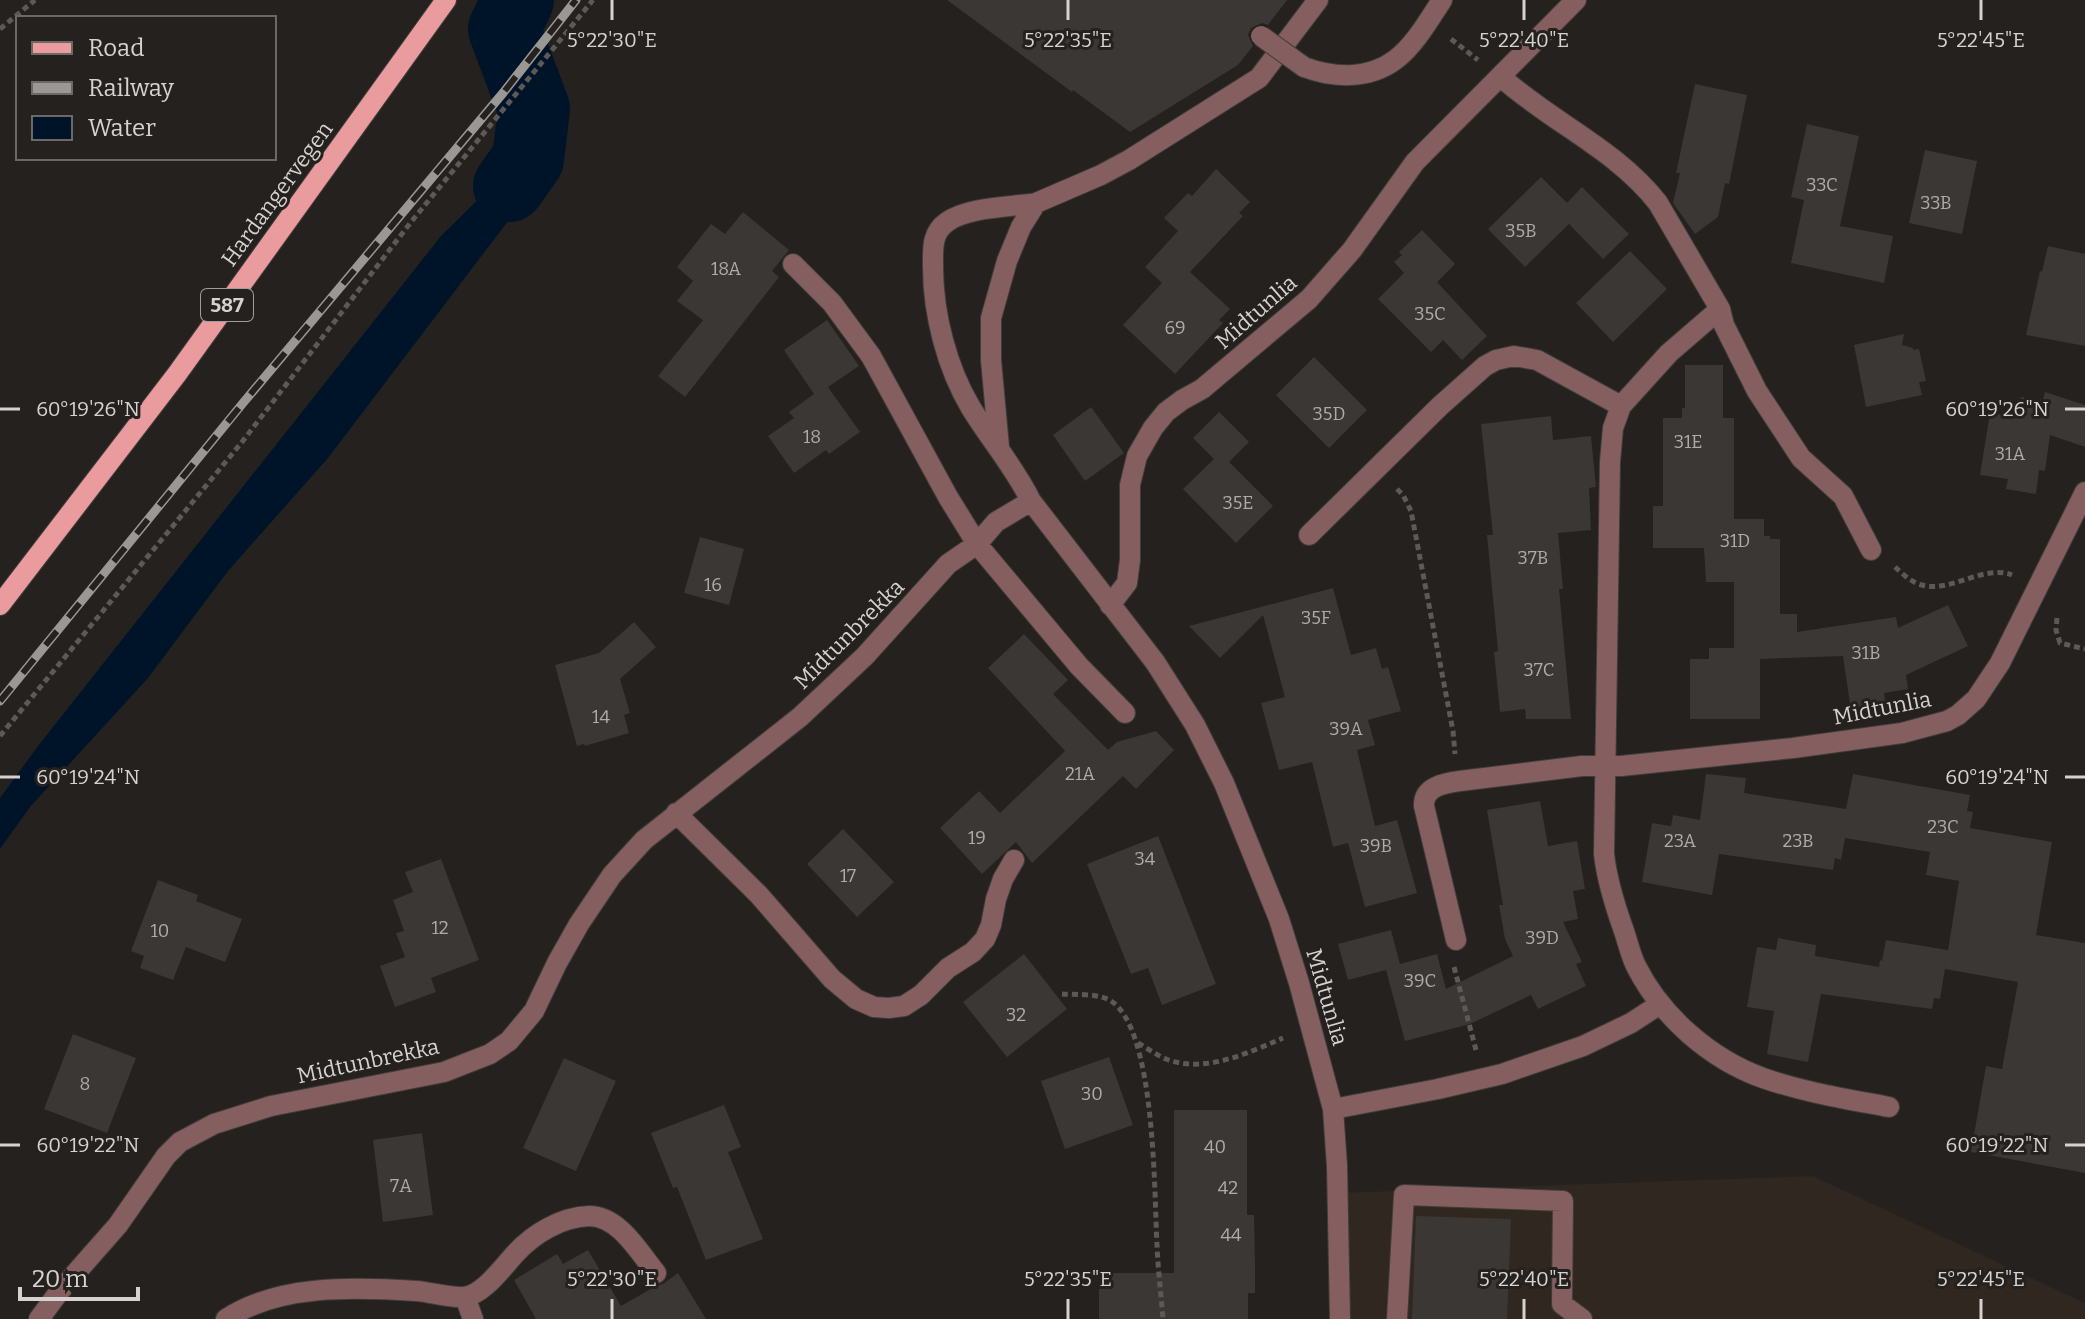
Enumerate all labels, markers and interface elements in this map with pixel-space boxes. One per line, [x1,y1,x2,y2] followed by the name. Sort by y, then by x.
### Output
[16,16,276,160] legend
[567,28,657,52] text: 5°22'30"E
[1024,28,1112,52] text: 5°22'35"E
[1479,28,1569,52] text: 5°22'40"E
[1937,28,2025,52] text: 5°22'45"E
[88,34,144,62] text: Road
[88,74,174,102] text: Railway
[88,114,156,142] text: Water
[215,116,339,272] street label: Hardangervegen
[1806,174,1838,196] house number: 33C
[1920,192,1952,214] house number: 33B
[1505,220,1537,242] house number: 35B
[711,258,741,280] house number: 18A
[1210,269,1302,355] street label: Midtunlia
[201,289,253,321] road number: 587
[1414,303,1446,325] house number: 35C
[1164,317,1186,339] house number: 69
[36,397,140,421] text: 60°19'26"N
[1945,397,2049,421] text: 60°19'26"N
[1313,403,1345,425] house number: 35D
[803,426,821,448] house number: 18
[1674,431,1702,453] house number: 31E
[1995,443,2025,465] house number: 31A
[1222,492,1254,514] house number: 35E
[1720,530,1750,552] house number: 31D
[1518,547,1548,569] house number: 37B
[788,573,910,695] street label: Midtunbrekka
[704,574,722,596] house number: 16
[1301,607,1331,629] house number: 35F
[1851,642,1881,664] house number: 31B
[1524,659,1554,681] house number: 37C
[1831,685,1933,731] street label: Midtunlia
[592,706,610,728] house number: 14
[1329,718,1363,740] house number: 39A
[1065,763,1095,785] house number: 21A
[36,765,140,789] text: 60°19'24"N
[1945,765,2049,789] text: 60°19'24"N
[1927,816,1959,838] house number: 23C
[968,827,986,849] house number: 19
[1664,830,1696,852] house number: 23A
[1782,830,1814,852] house number: 23B
[1360,835,1392,857] house number: 39B
[1135,848,1156,870] house number: 34
[840,865,856,887] house number: 17
[431,917,449,939] house number: 12
[151,920,169,942] house number: 10
[1525,927,1559,949] house number: 39D
[1300,946,1354,1048] street label: Midtunlia
[1404,970,1436,992] house number: 39C
[1006,1004,1026,1026] house number: 32
[294,1033,442,1089] street label: Midtunbrekka
[80,1073,90,1095] house number: 8
[1081,1083,1103,1105] house number: 30
[37,1133,140,1157] text: 60°19'22"N
[1946,1133,2049,1157] text: 60°19'22"N
[1204,1136,1226,1158] house number: 40
[390,1175,412,1197] house number: 7A
[1218,1177,1238,1199] house number: 42
[1220,1224,1242,1246] house number: 44
[20,1251,138,1301] scale bar
[32,1265,88,1293] text: 20 m
[567,1267,657,1291] text: 5°22'30"E
[1024,1267,1112,1291] text: 5°22'35"E
[1479,1267,1569,1291] text: 5°22'40"E
[1937,1267,2025,1291] text: 5°22'45"E

